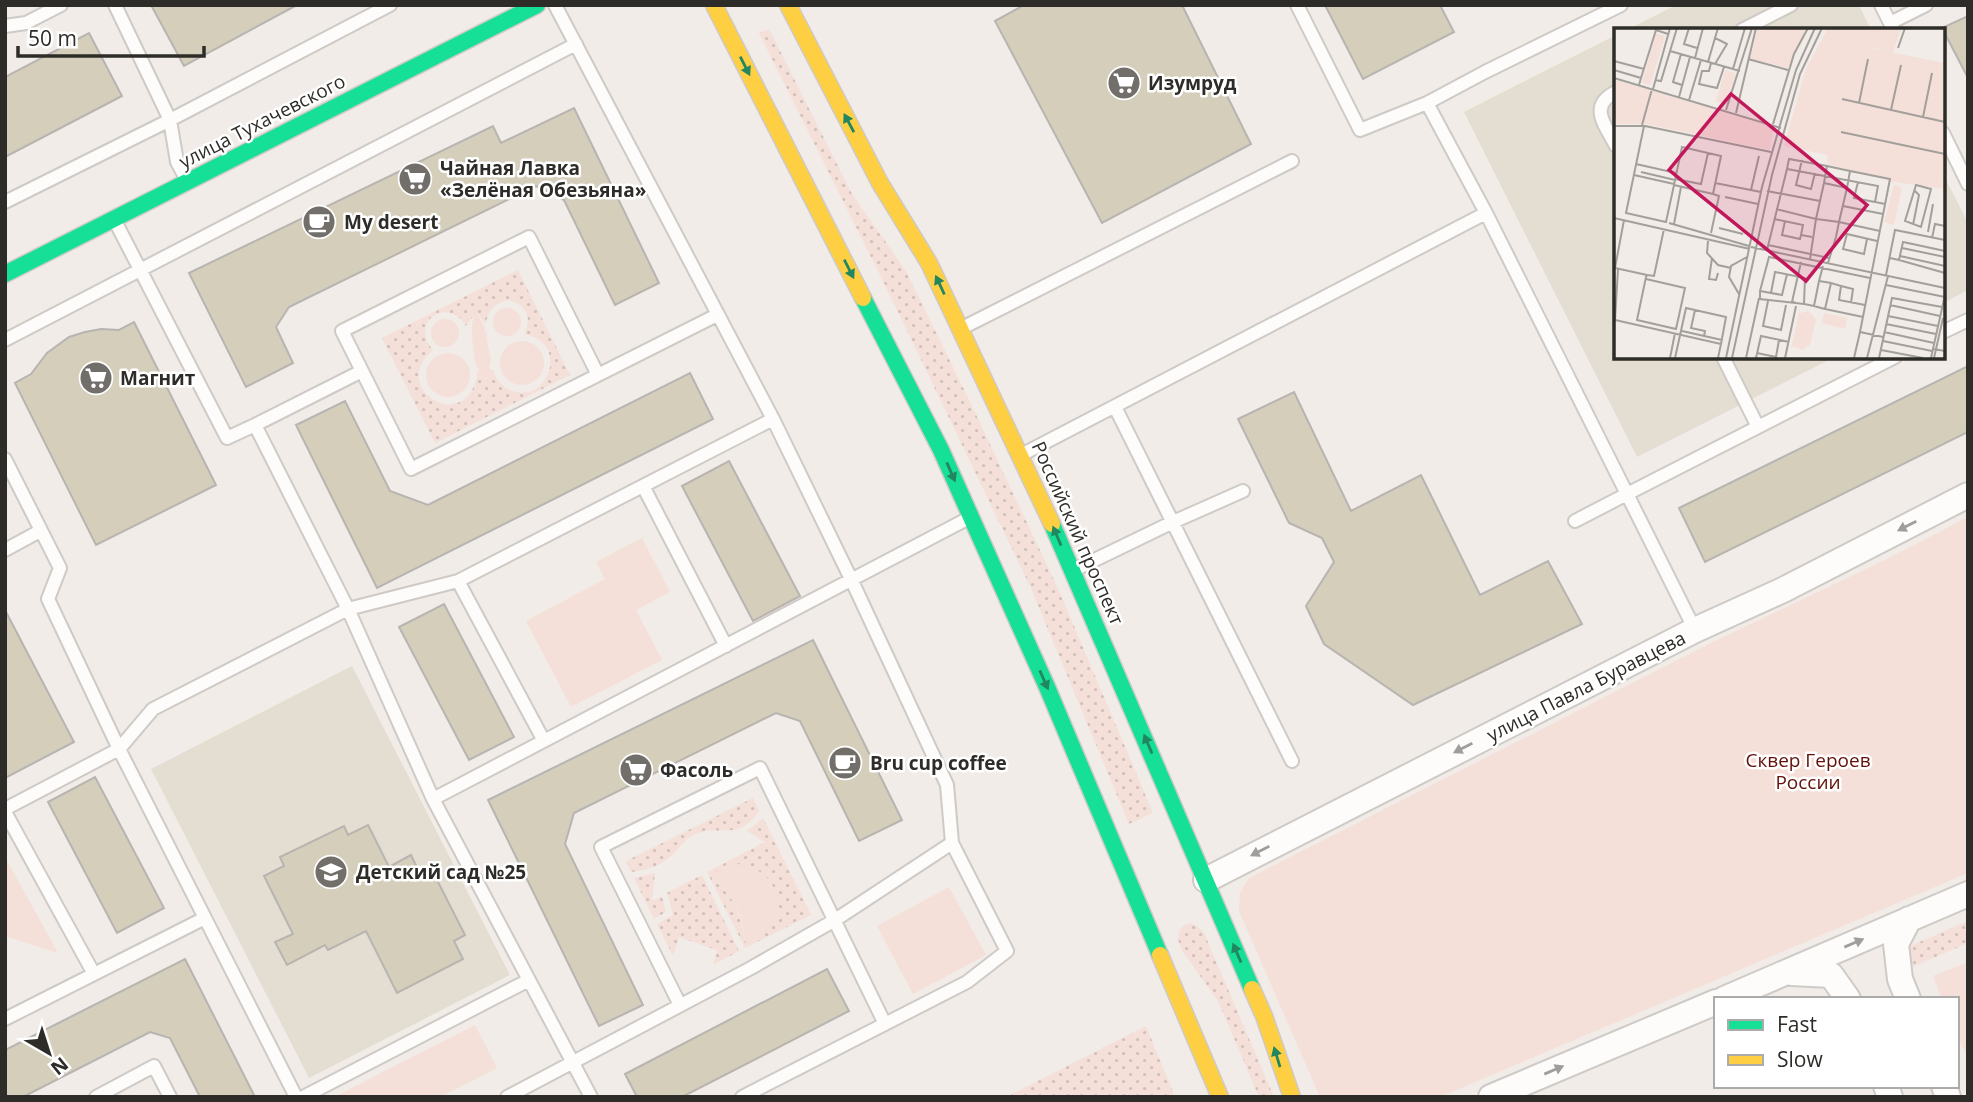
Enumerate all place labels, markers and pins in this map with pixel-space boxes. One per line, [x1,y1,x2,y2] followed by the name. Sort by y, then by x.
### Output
[1105,64,1143,102] supermarket icon: Изумруд
[1148,70,1237,96] place label: Изумруд
[440,155,646,203] place label: Чайная Лавка «Зелёная Обезьяна»
[396,160,434,198] supermarket icon: Чайная Лавка «Зелёная Обезьяна»
[300,203,338,241] cafe icon: My desert
[344,209,438,235] place label: My desert
[77,359,115,397] supermarket icon: Магнит
[120,365,196,391] place label: Магнит
[826,744,864,782] cafe icon: Bru cup coffee
[870,750,1007,776] place label: Bru cup coffee
[617,751,655,789] supermarket icon: Фасоль
[660,757,733,783] place label: Фасоль
[312,853,350,891] school or university icon: Детский сад №25
[356,859,526,885] place label: Детский сад №25

